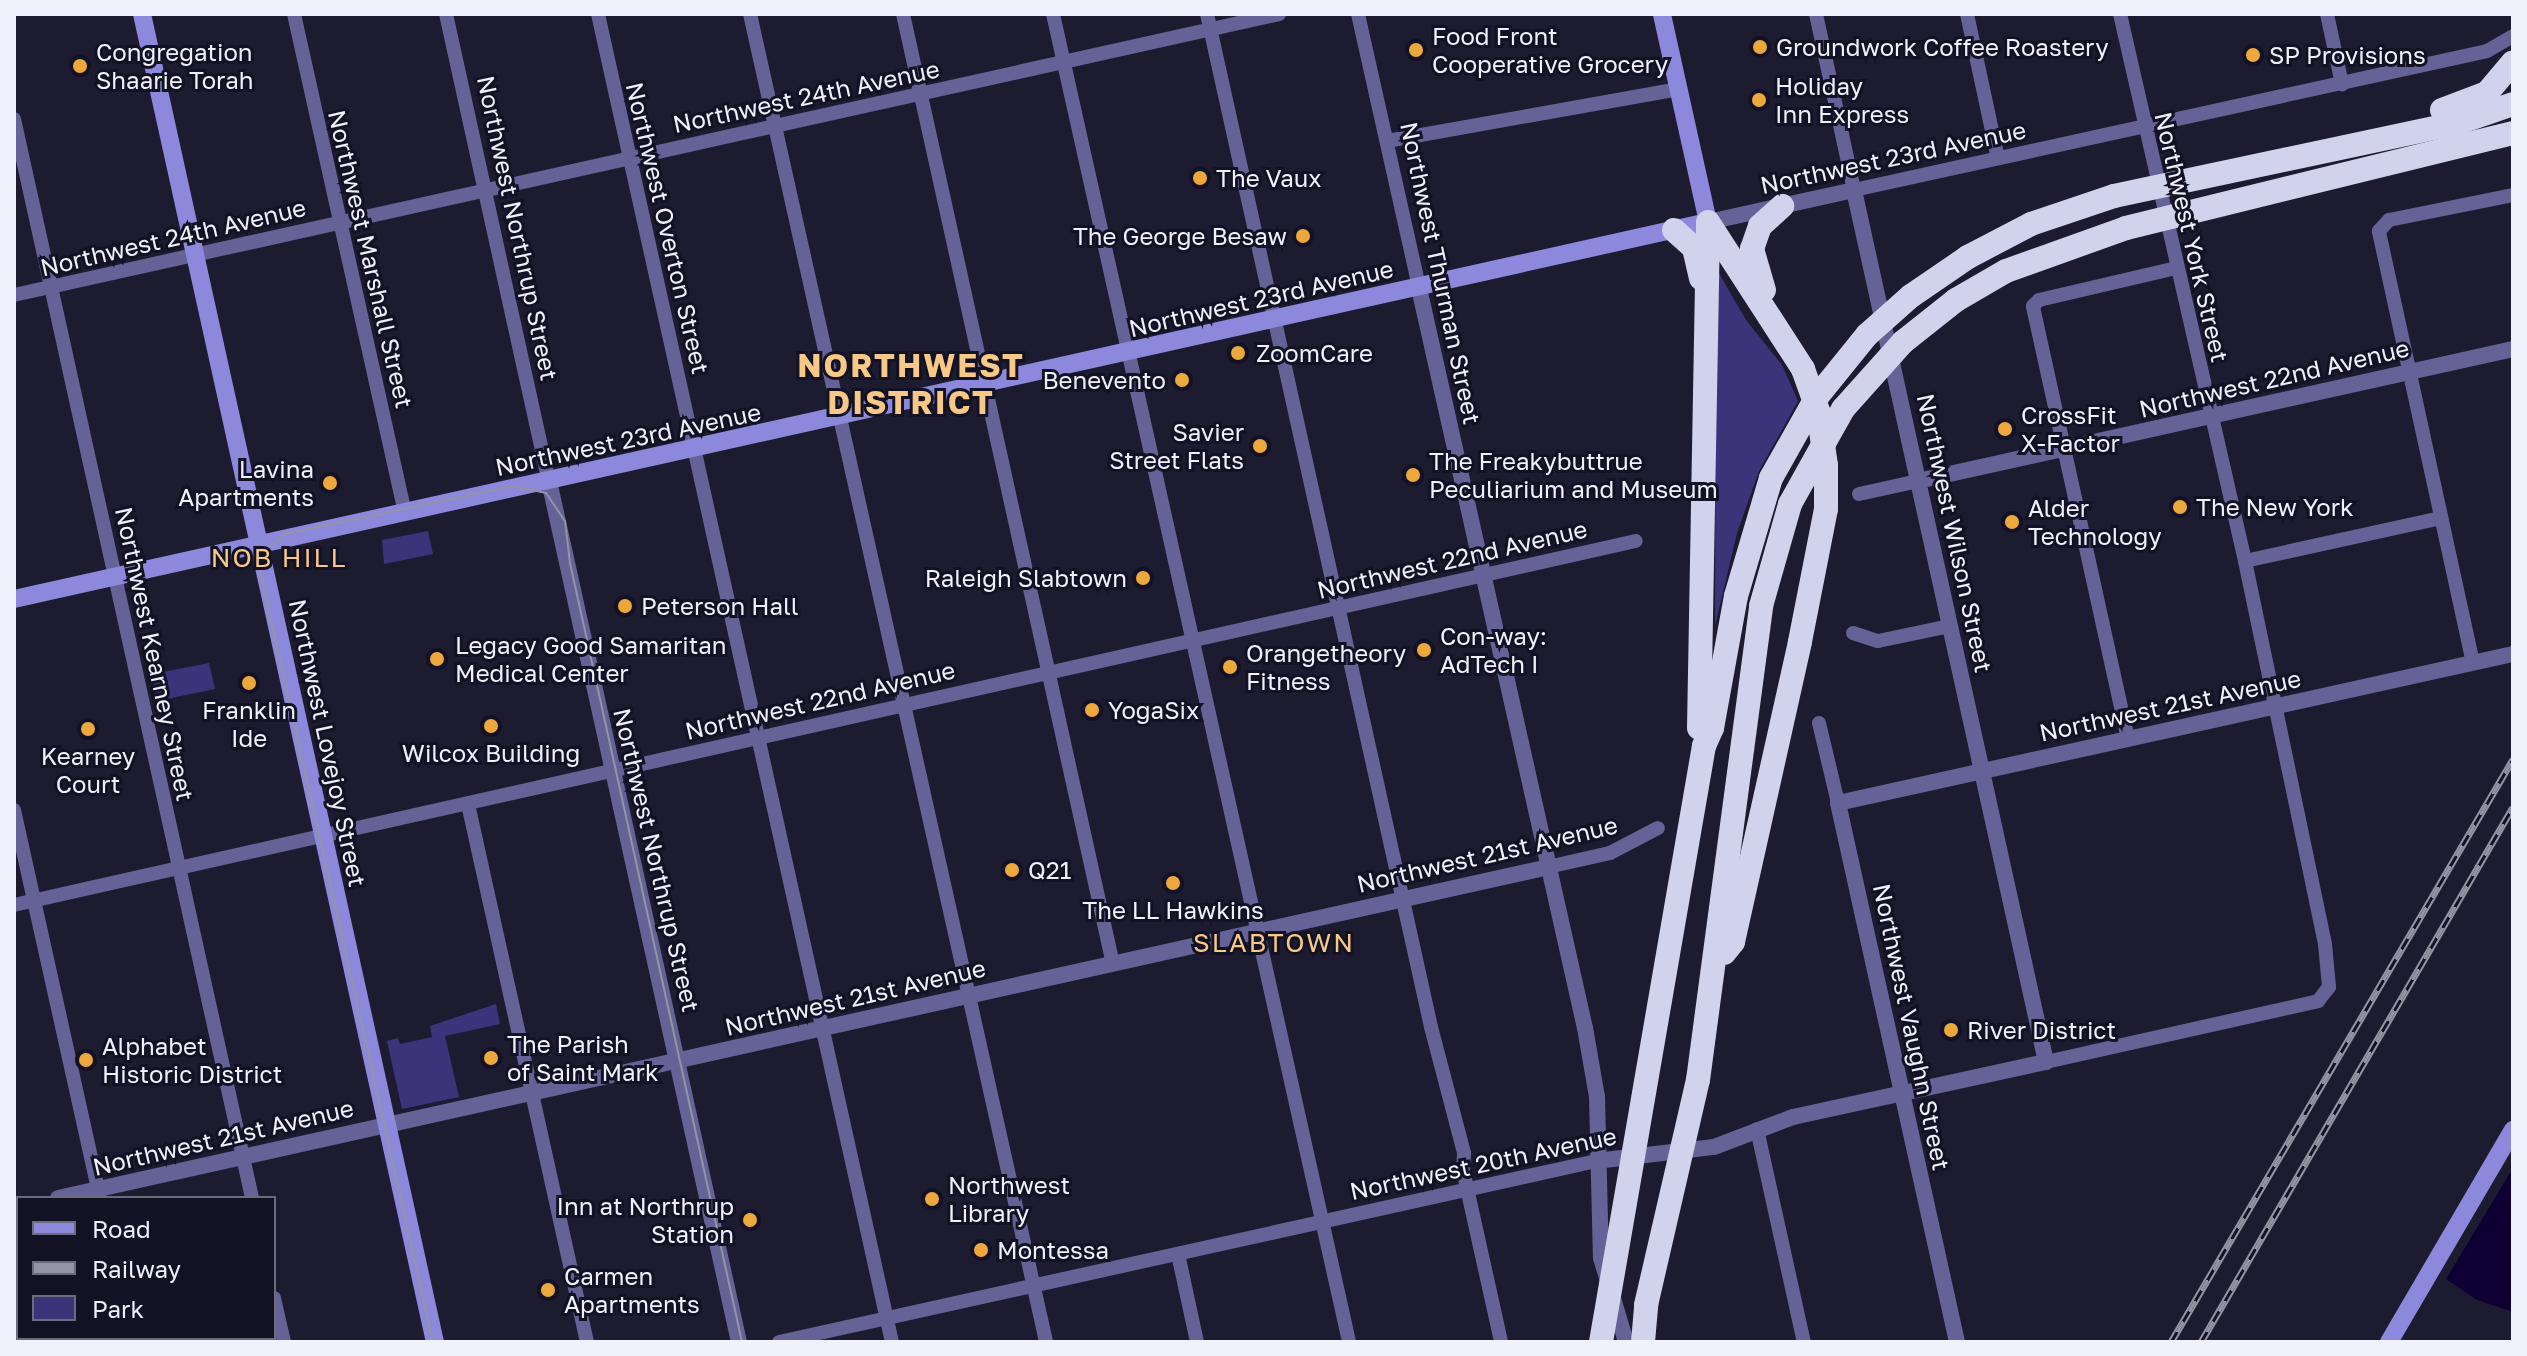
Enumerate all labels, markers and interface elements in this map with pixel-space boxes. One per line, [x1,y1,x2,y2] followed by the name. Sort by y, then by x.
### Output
[1432,22,1668,78] place label: Food Front Cooperative Grocery
[1776,33,2109,61] place label: Groundwork Coffee Roastery
[96,38,254,94] place label: Congregation Shaarie Torah
[1751,38,1769,56] marker: Groundwork Coffee Roastery
[1407,41,1425,59] marker: Food Front Cooperative Grocery
[2269,41,2426,69] place label: SP Provisions
[2244,46,2262,64] marker: SP Provisions
[670,54,942,138] street label: Northwest 24th Avenue
[71,57,89,75] marker: Congregation Shaarie Torah
[1775,72,1909,128] place label: Holiday Inn Express
[472,73,564,383] street label: Northwest Northrup Street
[620,79,716,377] street label: Northwest Overton Street
[1750,91,1768,109] marker: Holiday Inn Express
[323,107,419,411] street label: Northwest Marshall Street
[2149,109,2235,365] street label: Northwest York Street
[1758,115,2028,199] street label: Northwest 23rd Avenue
[1395,119,1487,427] street label: Northwest Thurman Street
[1216,164,1321,192] place label: The Vaux
[1191,169,1209,187] marker: The Vaux
[37,192,309,282] street label: Northwest 24th Avenue
[1073,222,1287,250] place label: The George Besaw
[1294,227,1312,245] marker: The George Besaw
[1126,254,1396,342] street label: Northwest 23rd Avenue
[2136,333,2412,423] street label: Northwest 22nd Avenue
[1256,339,1373,367] place label: ZoomCare
[1227,342,1249,364] marker: ZoomCare
[797,347,1025,422] district label: NORTHWEST DISTRICT
[1042,366,1166,394] place label: Benevento
[1173,371,1191,389] marker: Benevento
[1911,391,1999,675] street label: Northwest Wilson Street
[493,397,763,481] street label: Northwest 23rd Avenue
[2021,401,2120,457] place label: CrossFit X-Factor
[1109,418,1244,474] place label: Savier Street Flats
[1996,420,2014,438] marker: CrossFit X-Factor
[1251,437,1269,455] marker: Savier Street Flats
[1429,447,1718,503] place label: The Freakybuttrue Peculiarium and Museum
[178,455,314,511] place label: Lavina Apartments
[1404,466,1422,484] marker: The Freakybuttrue Peculiarium and Museum
[321,474,339,492] marker: Lavina Apartments
[2196,493,2354,521] place label: The New York
[2028,494,2162,550] place label: Alder Technology
[2171,498,2189,516] marker: The New York
[110,504,200,804] street label: Northwest Kearney Street
[2003,513,2021,531] marker: Alder Technology
[1314,514,1590,604] street label: Northwest 22nd Avenue
[211,542,347,574] district label: NOB HILL
[925,564,1127,592] place label: Raleigh Slabtown
[1134,569,1152,587] marker: Raleigh Slabtown
[641,592,798,620] place label: Peterson Hall
[283,597,373,889] street label: Northwest Lovejoy Street
[616,597,634,615] marker: Peterson Hall
[1440,622,1547,678] place label: Con-way: AdTech I
[455,631,727,687] place label: Legacy Good Samaritan Medical Center
[1246,639,1406,695] place label: Orangetheory Fitness
[1415,641,1433,659] marker: Con-way: AdTech I
[426,648,448,670] marker: Legacy Good Samaritan Medical Center
[682,655,958,745] street label: Northwest 22nd Avenue
[1221,658,1239,676] marker: Orangetheory Fitness
[2037,663,2303,747] street label: Northwest 21st Avenue
[240,674,258,692] marker: Franklin Ide
[202,696,296,752] place label: Franklin Ide
[1108,696,1199,724] place label: YogaSix
[1083,701,1101,719] marker: YogaSix
[608,705,706,1015] street label: Northwest Northrup Street
[482,717,500,735] marker: Wilcox Building
[79,720,97,738] marker: Kearney Court
[402,739,580,767] place label: Wilcox Building
[41,742,135,798] place label: Kearney Court
[1354,810,1620,898] street label: Northwest 21st Avenue
[1028,856,1071,884] place label: Q21
[1003,861,1021,879] marker: Q21
[1164,874,1182,892] marker: The LL Hawkins
[1868,881,1956,1173] street label: Northwest Vaughn Street
[1082,896,1264,924] place label: The LL Hawkins
[1193,927,1355,959] district label: SLABTOWN
[722,953,988,1041] street label: Northwest 21st Avenue
[1967,1016,2116,1044] place label: River District
[1942,1021,1960,1039] marker: River District
[507,1030,659,1086] place label: The Parish of Saint Mark
[102,1032,282,1088] place label: Alphabet Historic District
[482,1049,500,1067] marker: The Parish of Saint Mark
[77,1051,95,1069] marker: Alphabet Historic District
[90,1093,356,1181] street label: Northwest 21st Avenue
[1347,1121,1619,1205] street label: Northwest 20th Avenue
[948,1171,1070,1227] place label: Northwest Library
[923,1190,941,1208] marker: Northwest Library
[557,1192,734,1248] place label: Inn at Northrup Station
[16,1196,276,1340] legend
[741,1211,759,1229] marker: Inn at Northrup Station
[92,1214,151,1243] text: Road
[997,1236,1109,1264] place label: Montessa
[972,1241,990,1259] marker: Montessa
[92,1254,181,1283] text: Railway
[564,1262,700,1318] place label: Carmen Apartments
[539,1281,557,1299] marker: Carmen Apartments
[92,1294,144,1323] text: Park

